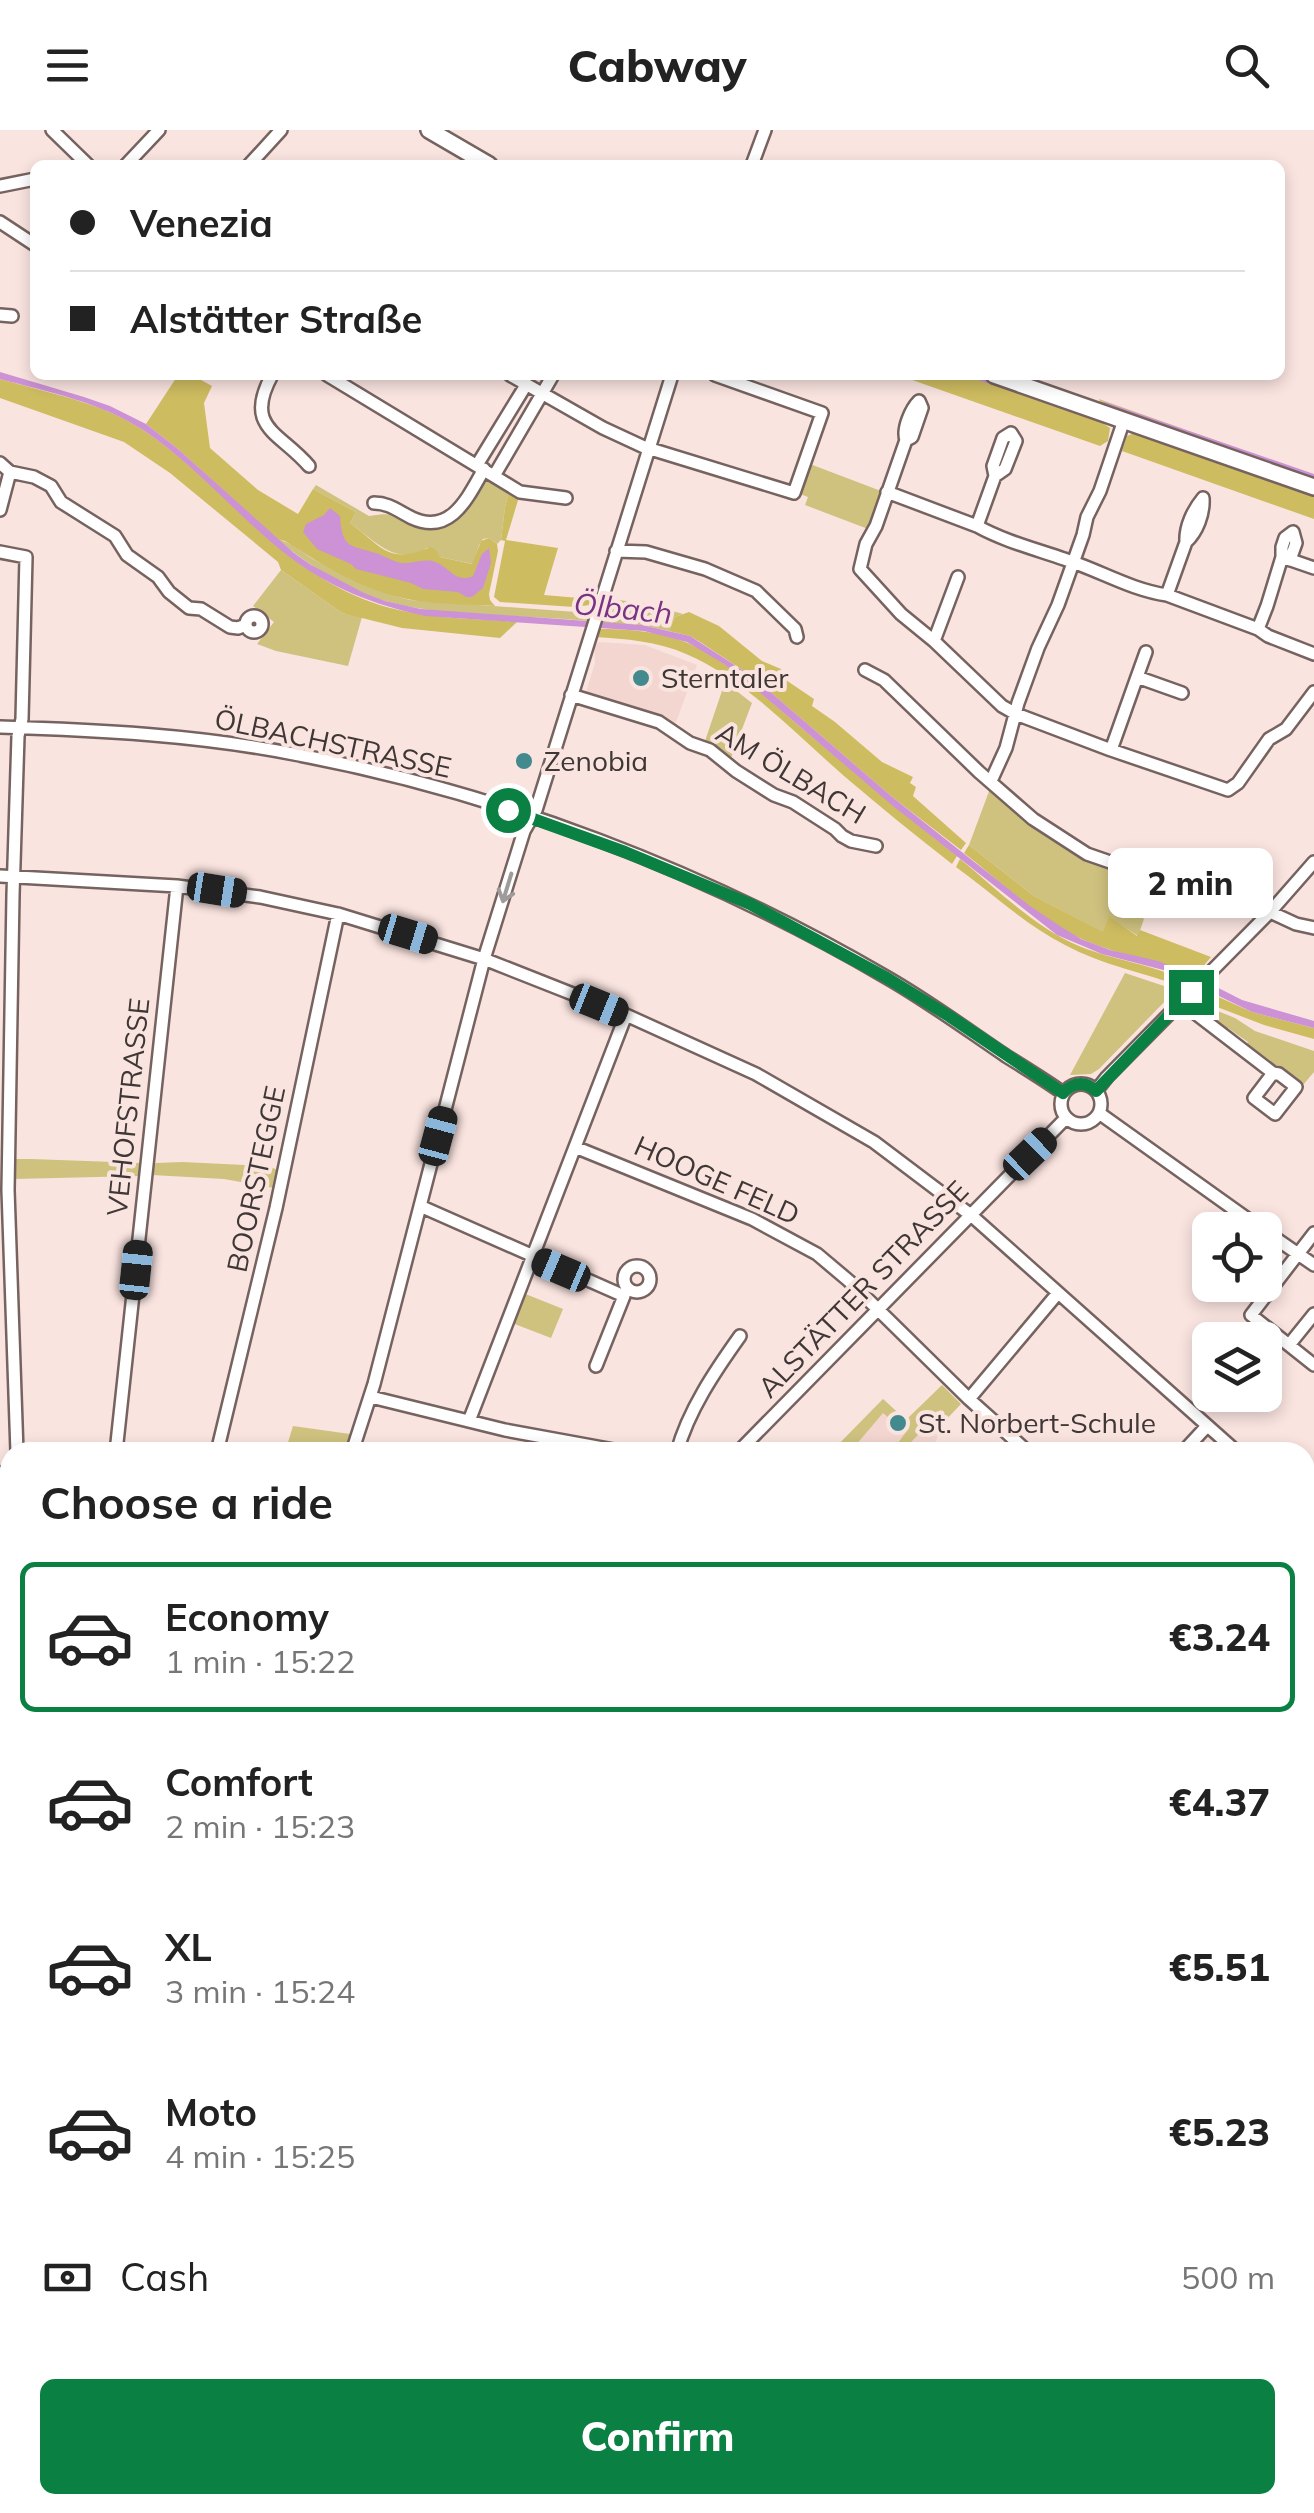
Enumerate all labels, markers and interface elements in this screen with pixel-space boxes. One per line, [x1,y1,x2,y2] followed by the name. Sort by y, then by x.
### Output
[568,37,746,93] text: Cabway
[40,38,95,93] icon: menu
[1219,38,1274,93] icon: search
[130,199,273,247] text: Venezia
[130,295,422,343] text: Alstätter Straße
[572,584,674,632] water label: Ölbach
[661,660,789,695] place label: Sterntaler
[630,667,652,689] marker: Sterntaler
[211,700,455,785] street label: ÖLBACHSTRASSE
[710,714,872,831] street label: AM ÖLBACH
[544,743,648,778] place label: Zenobia
[513,750,535,772] marker: Zenobia
[486,788,531,833] route start
[1108,847,1274,917] callout: 2 min
[1148,863,1233,903] text: 2 min
[185,870,249,910] car
[497,871,515,903] one-way arrow
[375,911,441,957] car
[1169,970,1214,1015] route end
[566,980,632,1030] car
[99,996,156,1218] street label: VEHOFSTRASSE
[219,1083,292,1275] street label: BOORSTEGGE
[416,1103,460,1169] car
[998,1122,1062,1186] car
[629,1127,805,1232] street label: HOOGE FELD
[750,1173,975,1404] street label: ALSTÄTTER STRASSE
[1192,1212,1282,1412] map controls
[1192,1212,1282,1302] button: locate
[118,1239,154,1301] car
[528,1244,594,1296] car
[1192,1322,1282,1412] button: layers
[918,1405,1156,1440] place label: St. Norbert-Schule
[887,1412,909,1434] marker: St. Norbert-Schule
[40,1474,333,1530] text: Choose a ride
[45,1592,135,1682] icon: car
[165,1593,329,1641] text: Economy
[1169,1613,1270,1661] text: €3.24
[165,1641,355,1681] text: 1 min · 15:22
[45,1757,135,1847] icon: car
[165,1758,313,1806] text: Comfort
[1169,1778,1270,1826] text: €4.37
[165,1806,355,1846] text: 2 min · 15:23
[45,1922,135,2012] icon: car
[165,1923,212,1971] text: XL
[1169,1943,1270,1991] text: €5.51
[165,1971,355,2011] text: 3 min · 15:24
[45,2087,135,2177] icon: car
[165,2088,257,2136] text: Moto
[1169,2108,1270,2156] text: €5.23
[165,2136,355,2176] text: 4 min · 15:25
[40,2250,95,2305] icon: cash
[120,2253,209,2301] text: Cash
[1181,2257,1275,2297] text: 500 m
[40,2379,1275,2494] button: Confirm

